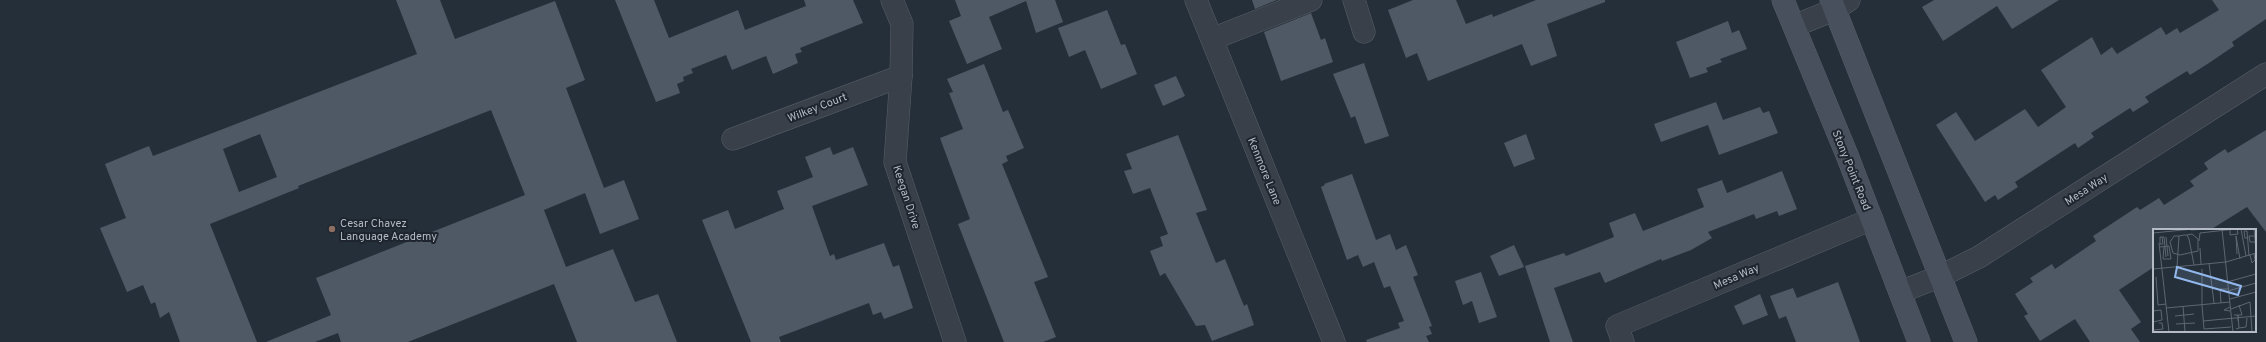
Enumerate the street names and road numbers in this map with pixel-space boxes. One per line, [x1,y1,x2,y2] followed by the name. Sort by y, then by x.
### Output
[786,90,849,126] street label: Wilkey Court
[1829,128,1874,213] street label: Stony Point Road
[1244,135,1284,207] street label: Kenmore Lane
[889,164,923,231] street label: Keegan Drive
[2062,171,2111,209] street label: Mesa Way
[1711,261,1762,293] street label: Mesa Way

